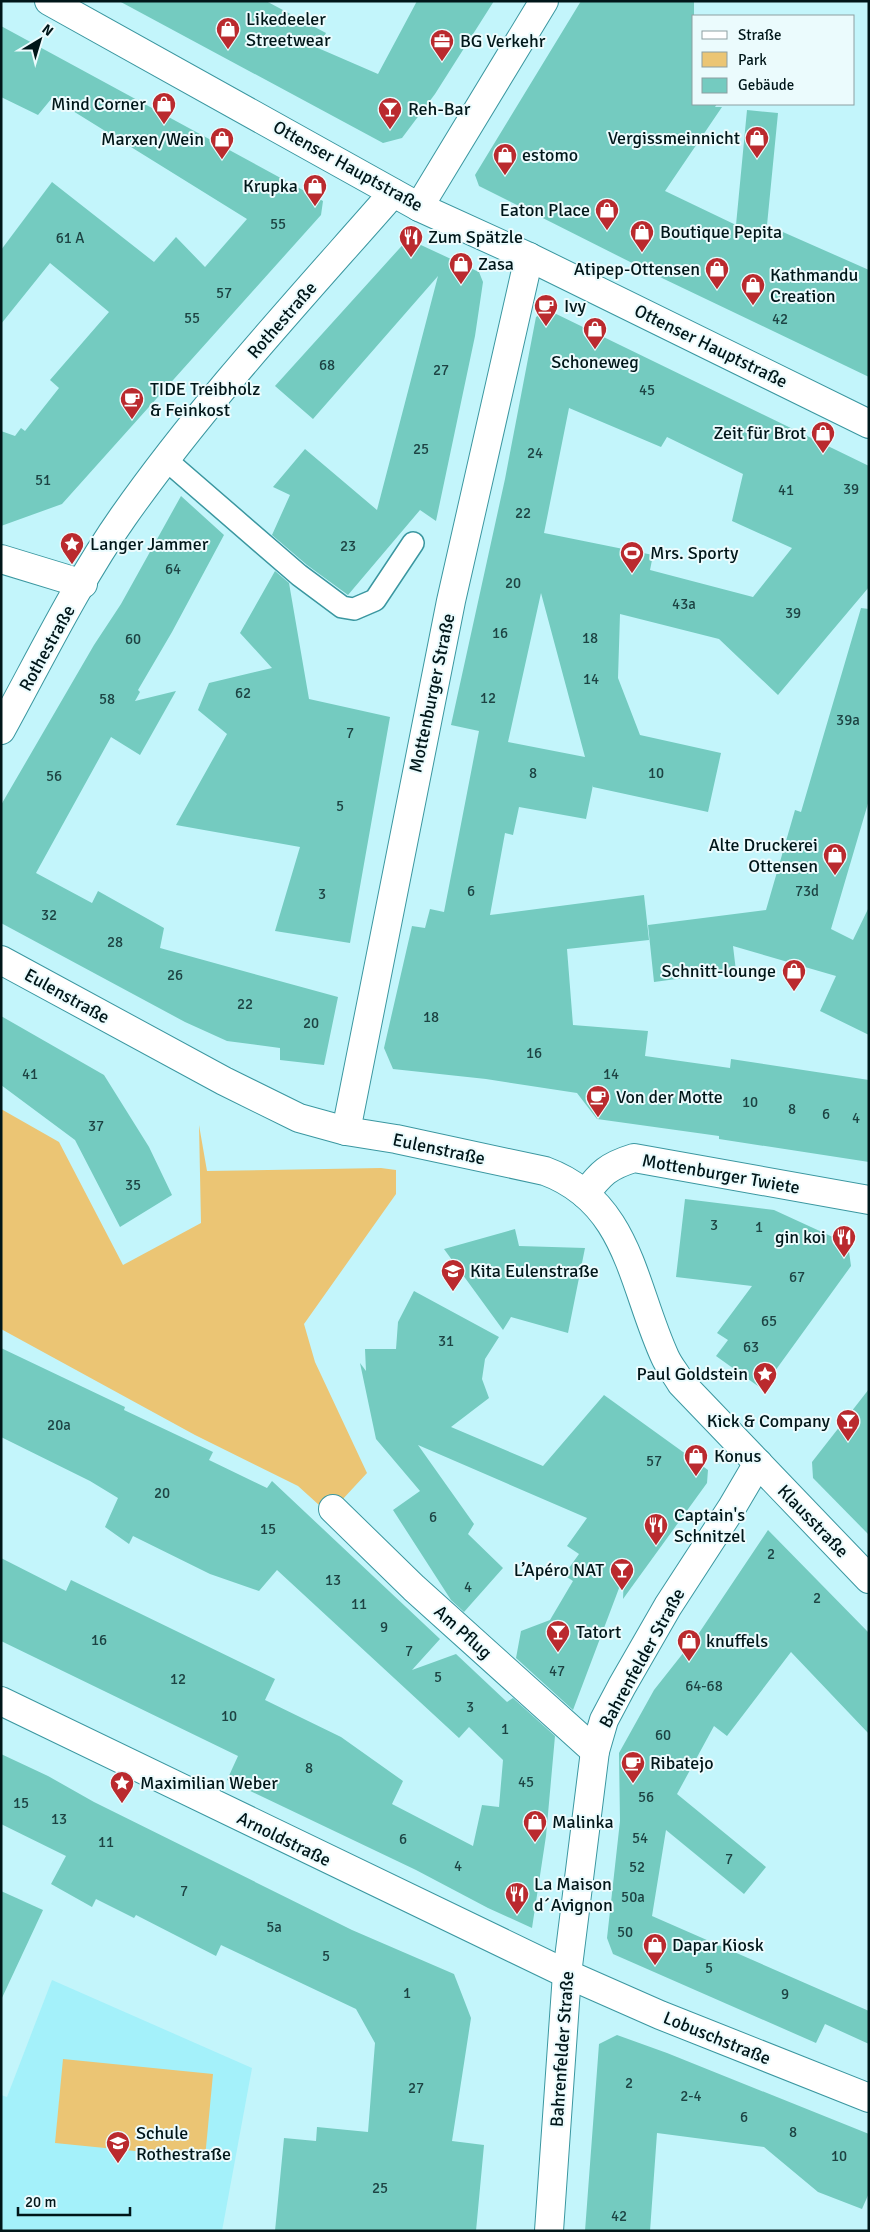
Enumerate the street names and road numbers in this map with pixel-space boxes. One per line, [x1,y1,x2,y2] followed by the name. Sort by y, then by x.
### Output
[269,116,427,216] street label: Ottenser Hauptstraße
[243,277,321,363] street label: Rothestraße
[631,299,791,393] street label: Ottenser Hauptstraße
[14,601,80,695] street label: Rothestraße
[404,611,460,775] street label: Mottenburger Straße
[21,964,113,1028] street label: Eulenstraße
[391,1128,487,1170] street label: Eulenstraße
[640,1149,802,1199] street label: Mottenburger Twiete
[773,1480,853,1562] street label: Klausstraße
[594,1584,690,1732] street label: Bahrenfelder Straße
[430,1600,496,1664] street label: Am Pflug
[234,1807,334,1871] street label: Arnoldstraße
[546,1970,578,2128] street label: Bahrenfelder Straße
[660,2006,774,2070] street label: Lobuschstraße

